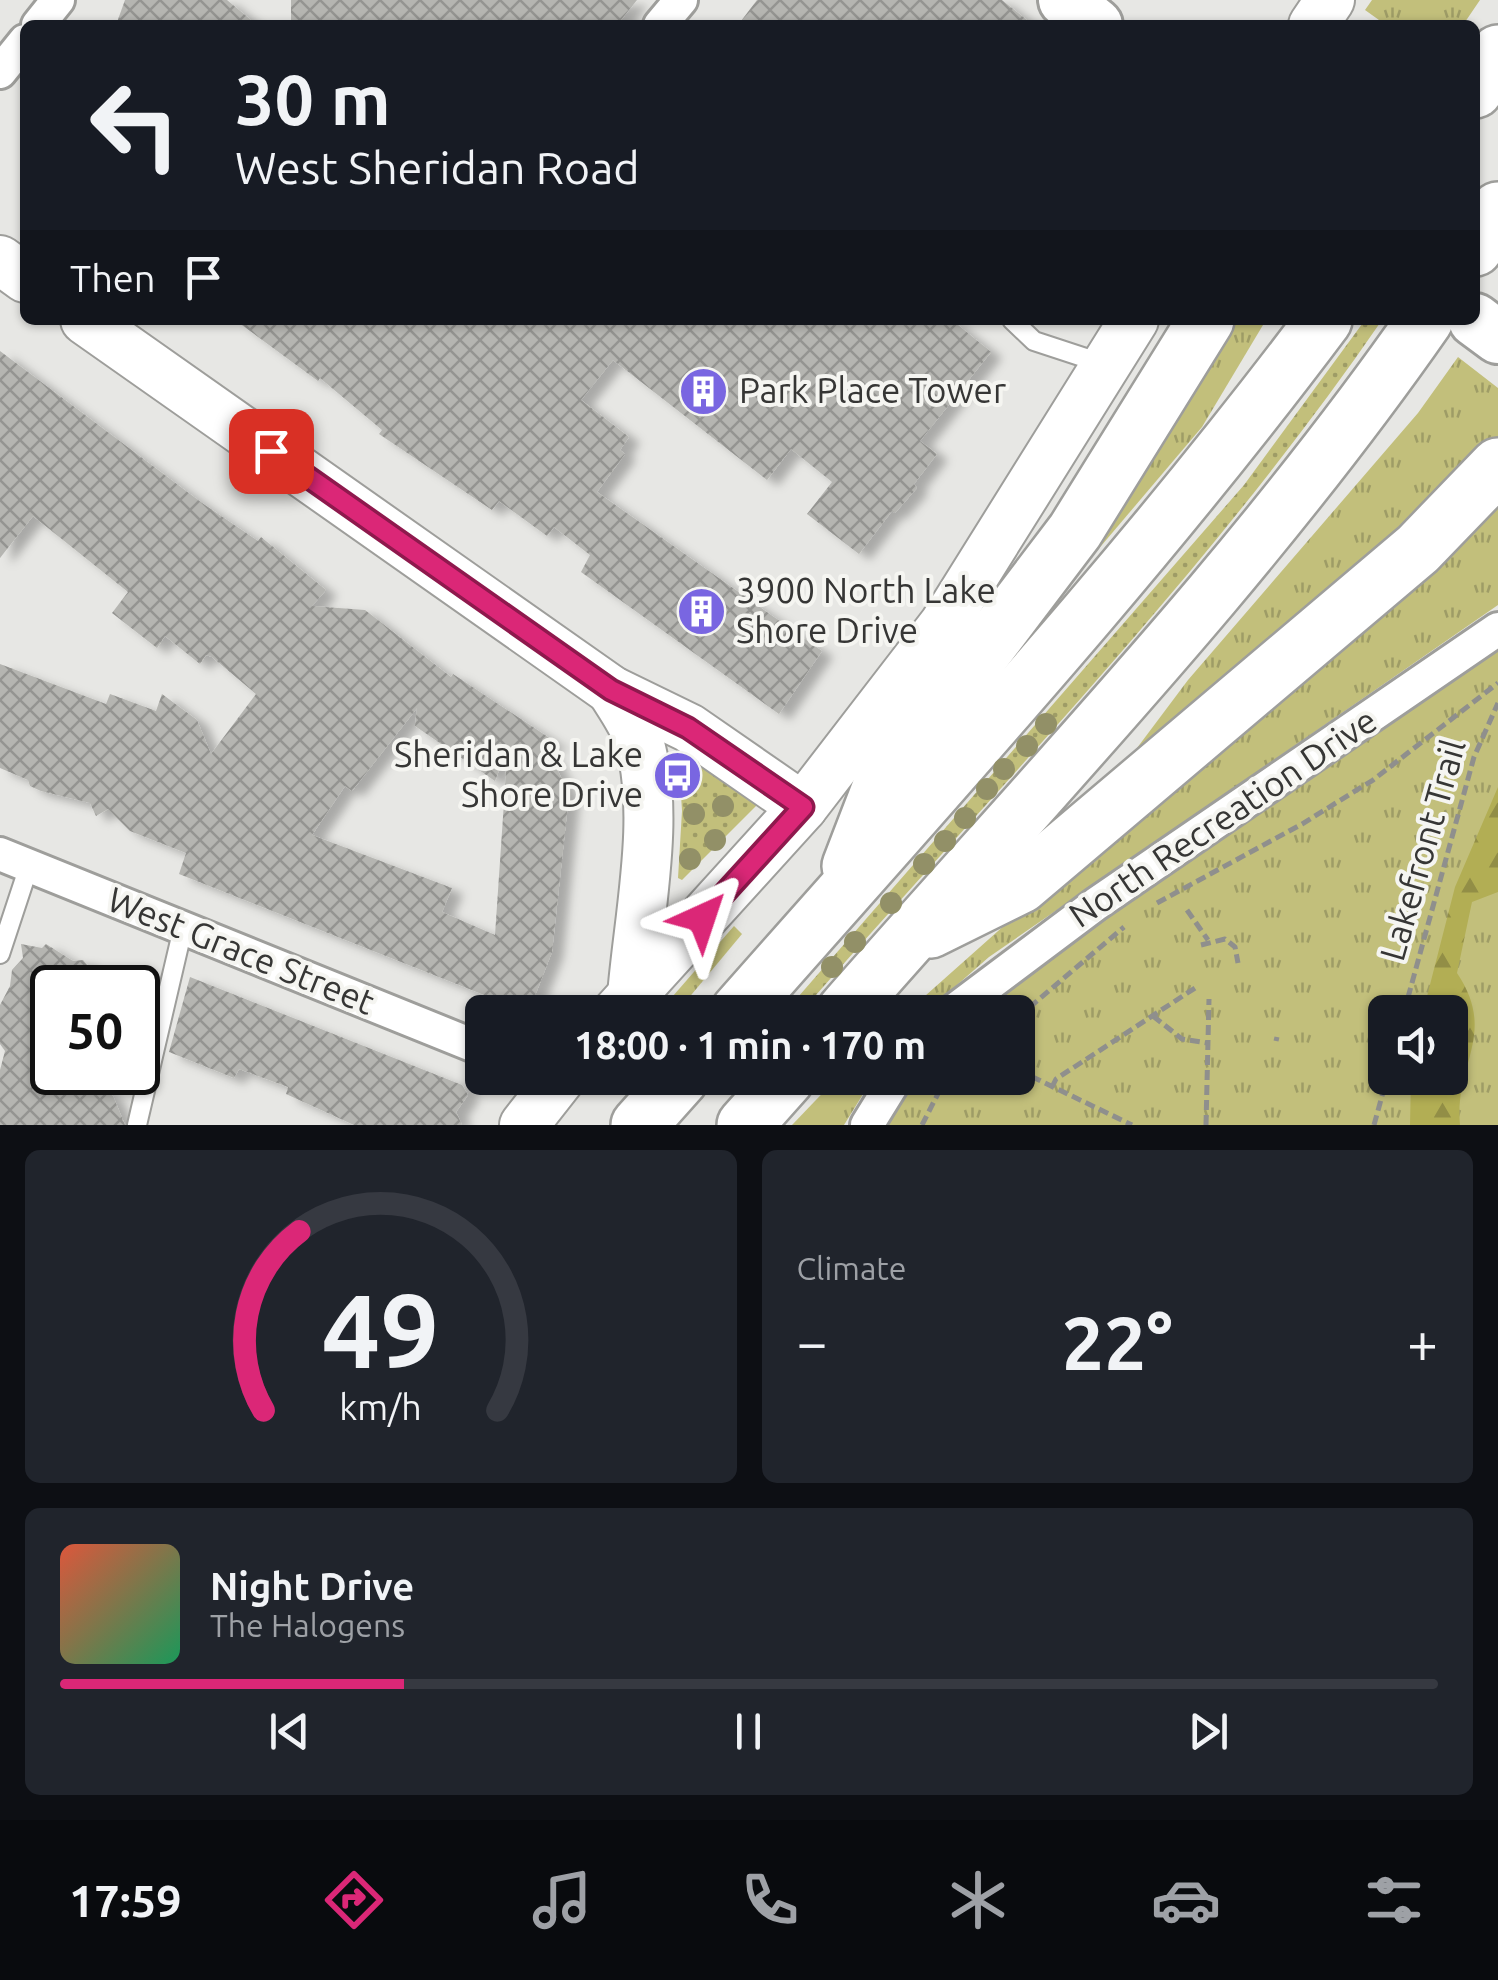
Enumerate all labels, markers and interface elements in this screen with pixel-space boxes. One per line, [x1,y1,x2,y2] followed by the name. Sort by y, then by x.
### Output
[70,60,200,190] icon: left
[235,60,391,138] text: 30 m
[235,142,640,193] text: West Sheridan Road
[176,250,231,305] icon: arrive
[70,257,156,299] text: Then
[678,365,730,417] building icon: Park Place Tower
[739,370,1006,410] place label: Park Place Tower
[229,409,314,494] pin
[244,424,299,479] icon: arrive
[736,570,996,650] place label: 3900 North Lake Shore Drive
[675,585,727,637] building icon: 3900 North Lake Shore Drive
[1061,699,1384,935] street label: North Recreation Drive
[394,734,643,814] place label: Sheridan & Lake Shore Drive
[1371,735,1473,965] street label: Lakefront Trail
[652,749,704,801] bus stop icon: Sheridan & Lake Shore Drive
[650,866,754,970] position arrow
[102,878,381,1022] street label: West Grace Street
[30,965,160,1095] speed limit sign: 50
[1368,995,1468,1095] map controls
[1368,995,1468,1095] button: sound
[574,1024,926,1066] text: 18:00 · 1 min · 170 m
[797,1250,907,1286] text: Climate
[322,1271,439,1388] text: 49
[1062,1300,1173,1384] text: 22°
[797,1311,828,1372] text: −
[1407,1311,1438,1372] text: +
[339,1387,422,1427] text: km/h
[210,1565,414,1607] text: Night Drive
[210,1607,405,1643] text: The Halogens
[262,1704,317,1759] icon: previous
[721,1704,776,1759] icon: pause
[1181,1704,1236,1759] icon: next
[319,1865,389,1935] icon: directions
[527,1865,597,1935] icon: music
[735,1865,805,1935] icon: phone
[943,1865,1013,1935] icon: climate
[1151,1865,1221,1935] icon: car
[1359,1865,1429,1935] icon: filters
[69,1875,182,1926] text: 17:59

